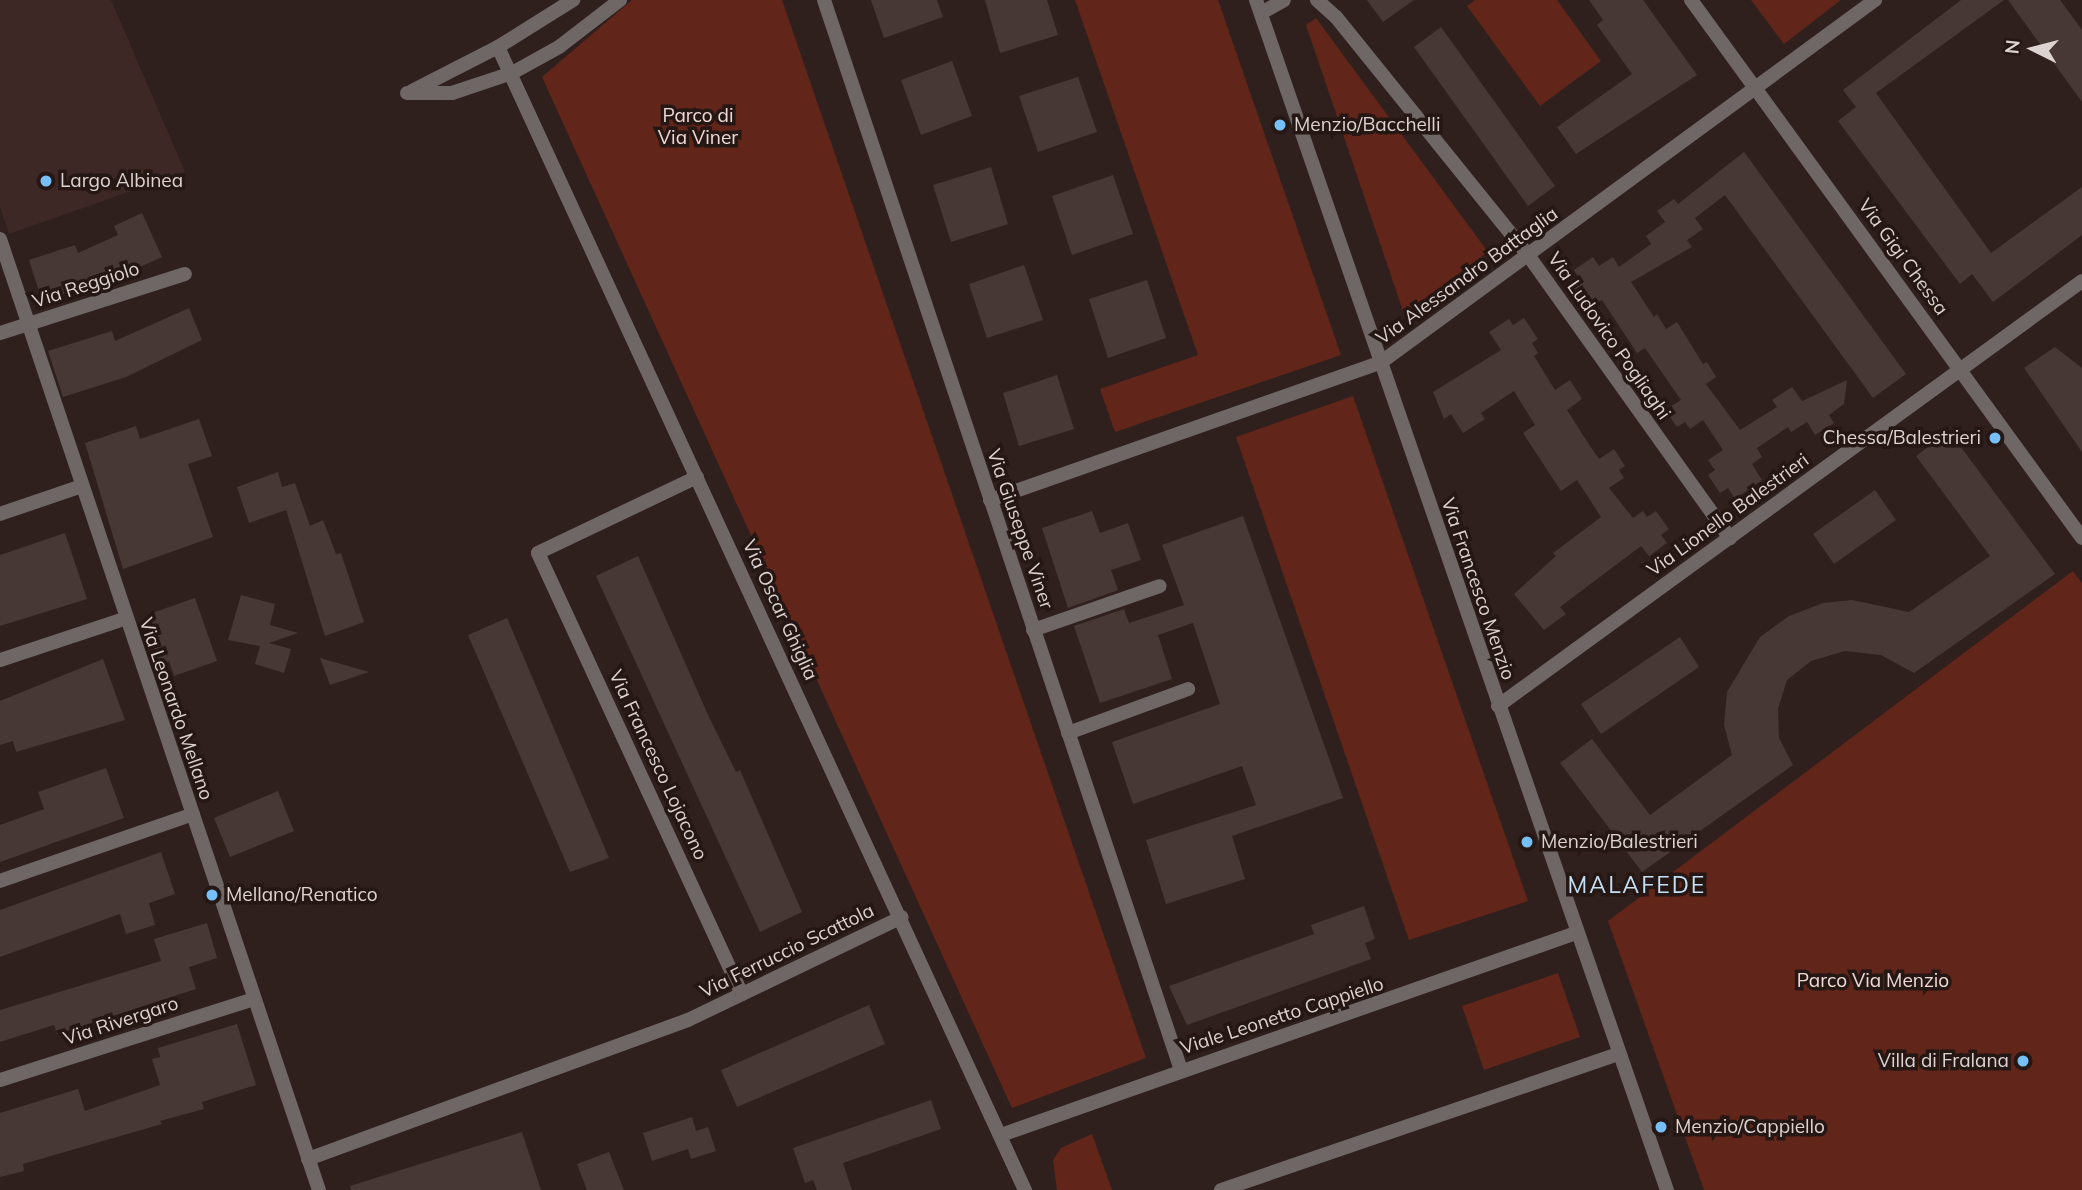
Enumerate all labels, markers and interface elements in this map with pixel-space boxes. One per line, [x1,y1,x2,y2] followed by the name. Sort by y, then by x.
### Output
[1998,14,2068,84] north arrow
[1999,38,2025,55] text: N
[658,105,738,149] park label: Parco di Via Viner
[1294,114,1440,136] place label: Menzio/Bacchelli
[1272,117,1288,133] marker: Menzio/Bacchelli
[60,170,183,192] place label: Largo Albinea
[38,173,54,189] marker: Largo Albinea
[1853,194,1953,320] street label: Via Gigi Chessa
[1372,202,1562,350] street label: Via Alessandro Battaglia
[1543,248,1675,424] street label: Via Ludovico Pogliaghi
[30,257,142,313] street label: Via Reggiolo
[1823,427,1981,449] place label: Chessa/Balestrieri
[1987,430,2003,446] marker: Chessa/Balestrieri
[982,446,1058,612] street label: Via Giuseppe Viner
[1643,449,1813,581] street label: Via Lionello Balestrieri
[1436,495,1520,683] street label: Via Francesco Menzio
[737,536,823,684] street label: Via Oscar Ghiglia
[134,615,218,803] street label: Via Leonardo Mellano
[604,666,712,864] street label: Via Francesco Lojacono
[1541,831,1698,853] place label: Menzio/Balestrieri
[1519,834,1535,850] marker: Menzio/Balestrieri
[1569,871,1705,899] district label: MALAFEDE
[226,884,378,906] place label: Mellano/Renatico
[204,887,220,903] marker: Mellano/Renatico
[696,899,878,1003] street label: Via Ferruccio Scattola
[1797,970,1949,992] park label: Parco Via Menzio
[1178,972,1386,1060] street label: Viale Leonetto Cappiello
[61,992,181,1050] street label: Via Rivergaro
[1878,1050,2009,1072] place label: Villa di Fralana
[2015,1053,2031,1069] marker: Villa di Fralana
[1675,1116,1825,1138] place label: Menzio/Cappiello
[1653,1119,1669,1135] marker: Menzio/Cappiello

